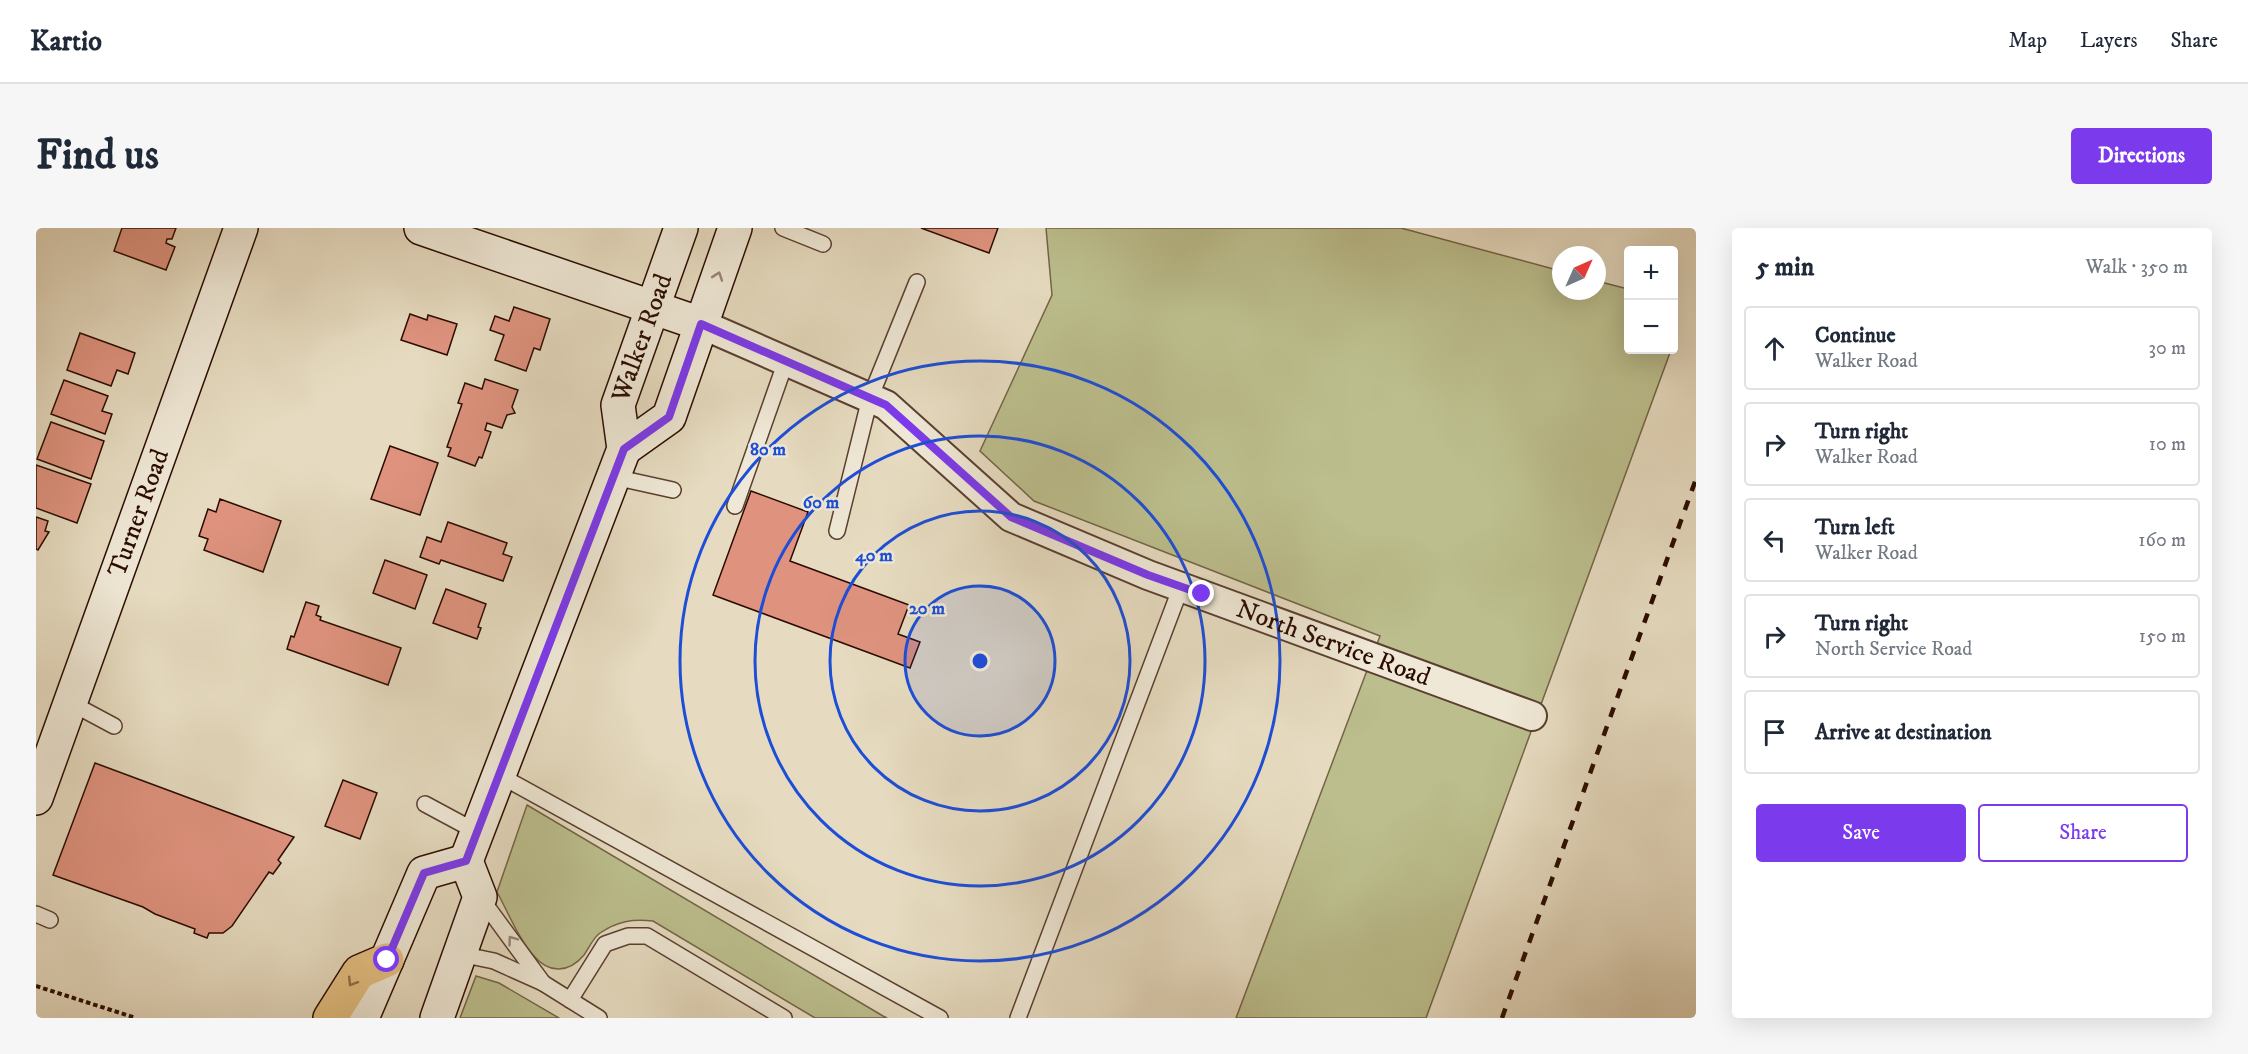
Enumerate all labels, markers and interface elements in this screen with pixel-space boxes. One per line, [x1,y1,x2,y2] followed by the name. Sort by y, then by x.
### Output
[30,24,102,59] text: Kartio
[2008,28,2047,54] text: Map
[2080,28,2138,54] text: Layers
[2171,28,2218,54] text: Share
[2071,128,2212,184] button: Directions
[36,130,159,182] text: Find us
[1552,246,1606,300] north arrow
[1624,246,1678,354] map controls
[1624,246,1678,300] button: +
[1756,251,1814,284] text: 5 min
[2086,255,2188,280] text: Walk · 350 m
[604,269,680,407] street label: Walker Road
[711,271,724,282] one-way arrow
[1624,300,1678,354] button: −
[1815,322,1896,349] text: Continue
[1758,332,1791,365] icon: ahead
[2148,336,2186,361] text: 30 m
[1815,349,1918,374] text: Walker Road
[1815,418,1908,445] text: Turn right
[1758,428,1791,461] icon: right
[2149,432,2186,457] text: 10 m
[750,439,787,461] text: 80 m
[100,444,177,581] street label: Turner Road
[1815,445,1918,470] text: Walker Road
[803,492,840,514] text: 60 m
[1815,514,1895,541] text: Turn left
[1758,524,1791,557] icon: left
[2138,528,2186,553] text: 160 m
[1815,541,1918,566] text: Walker Road
[854,545,893,567] text: 40 m
[1188,580,1214,606] route end
[1232,592,1435,694] street label: North Service Road
[909,598,945,620] text: 20 m
[1815,610,1908,637] text: Turn right
[1758,620,1791,653] icon: right
[2139,624,2186,649] text: 150 m
[1815,637,1972,662] text: North Service Road
[970,651,990,671] centre of rings
[1758,716,1791,749] icon: arrive
[1815,719,1992,746] text: Arrive at destination
[1756,804,1966,862] button: Save
[1978,804,2188,862] button: Share
[508,935,519,946] one-way arrow
[373,946,399,972] route start
[348,976,360,986] one-way arrow

